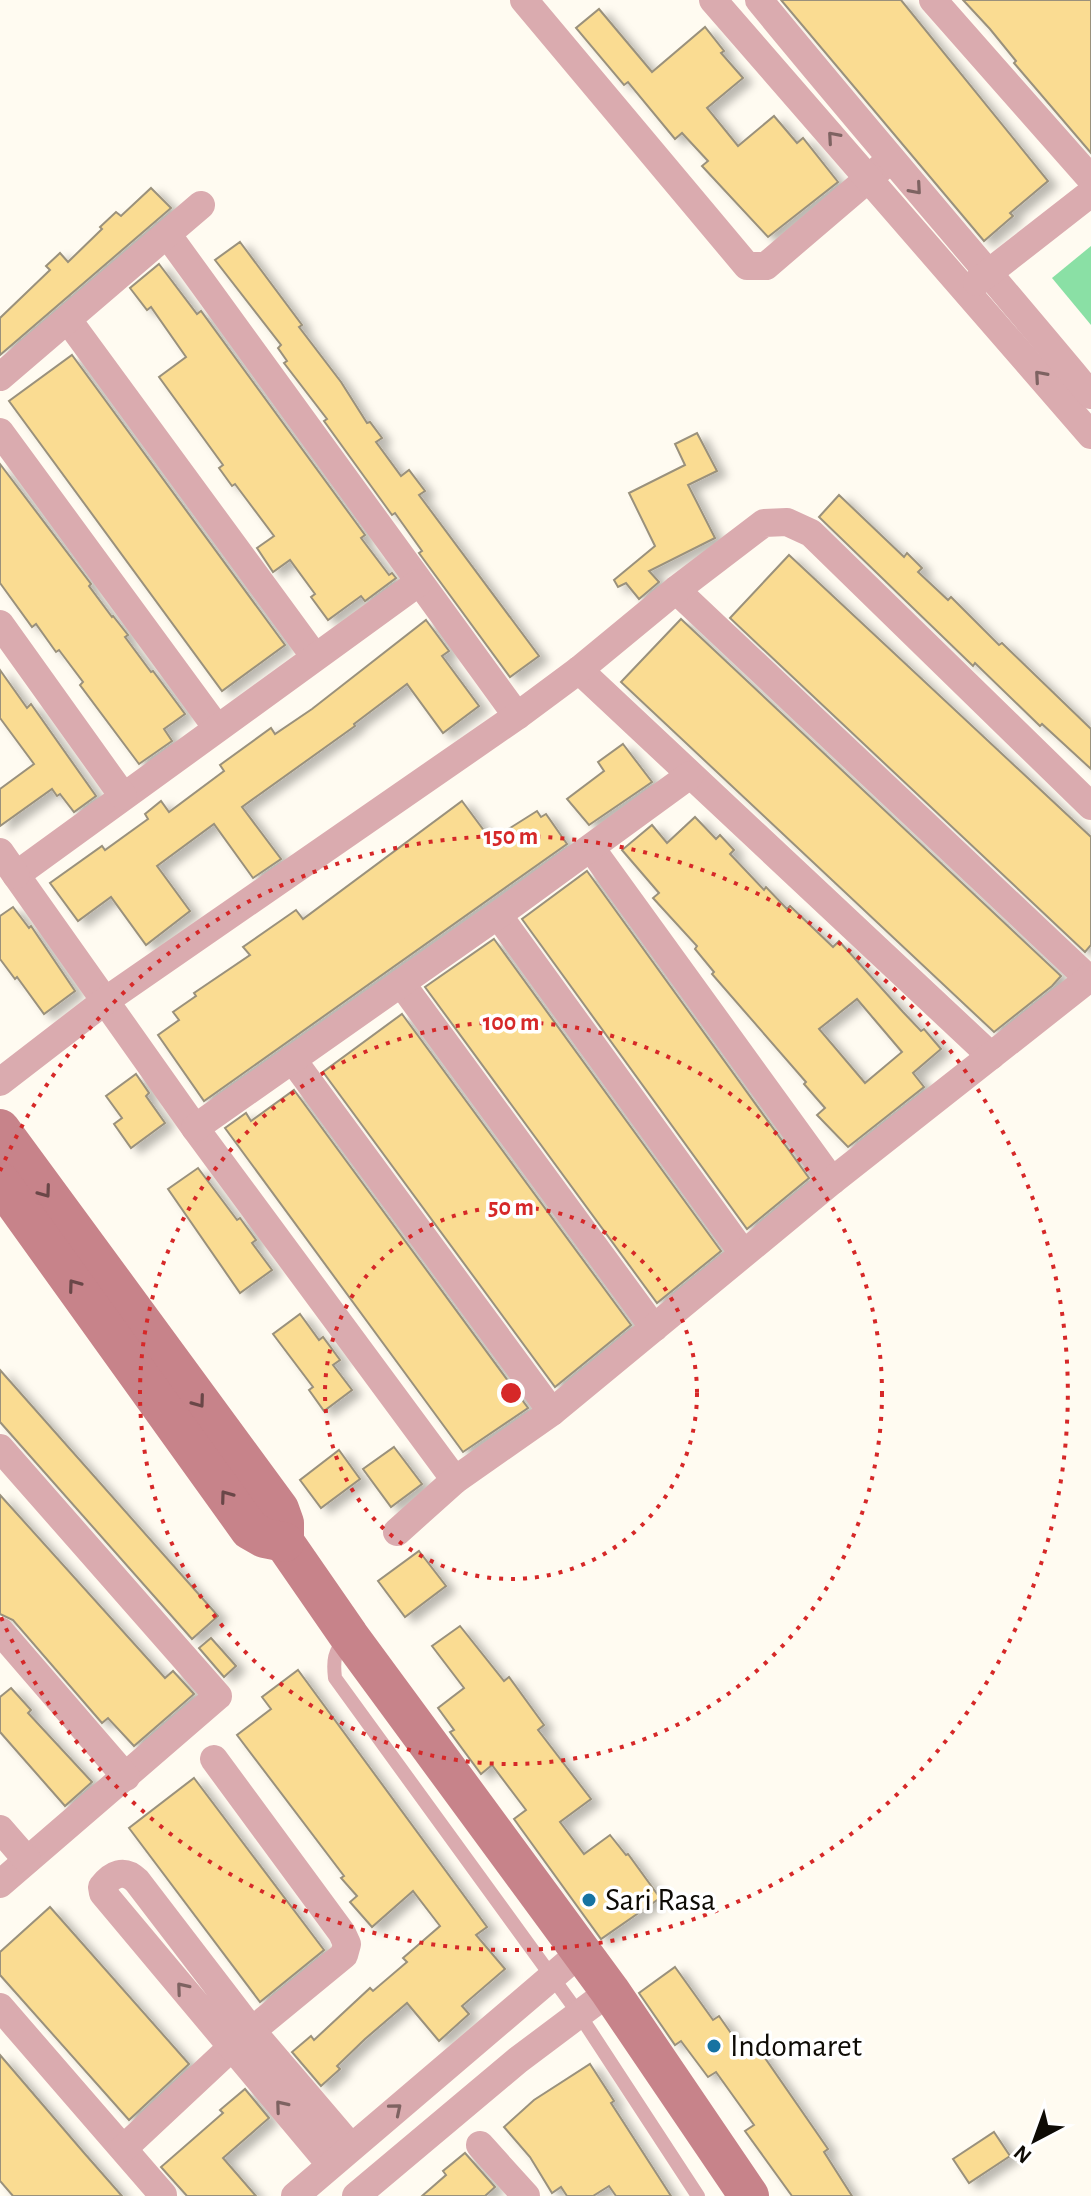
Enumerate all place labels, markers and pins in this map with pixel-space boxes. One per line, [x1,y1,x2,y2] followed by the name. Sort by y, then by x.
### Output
[497,1379,525,1407] centre of rings
[605,1884,716,1916] place label: Sari Rasa
[580,1891,598,1909] marker: Sari Rasa
[730,2030,862,2062] place label: Indomaret
[705,2037,723,2055] marker: Indomaret

